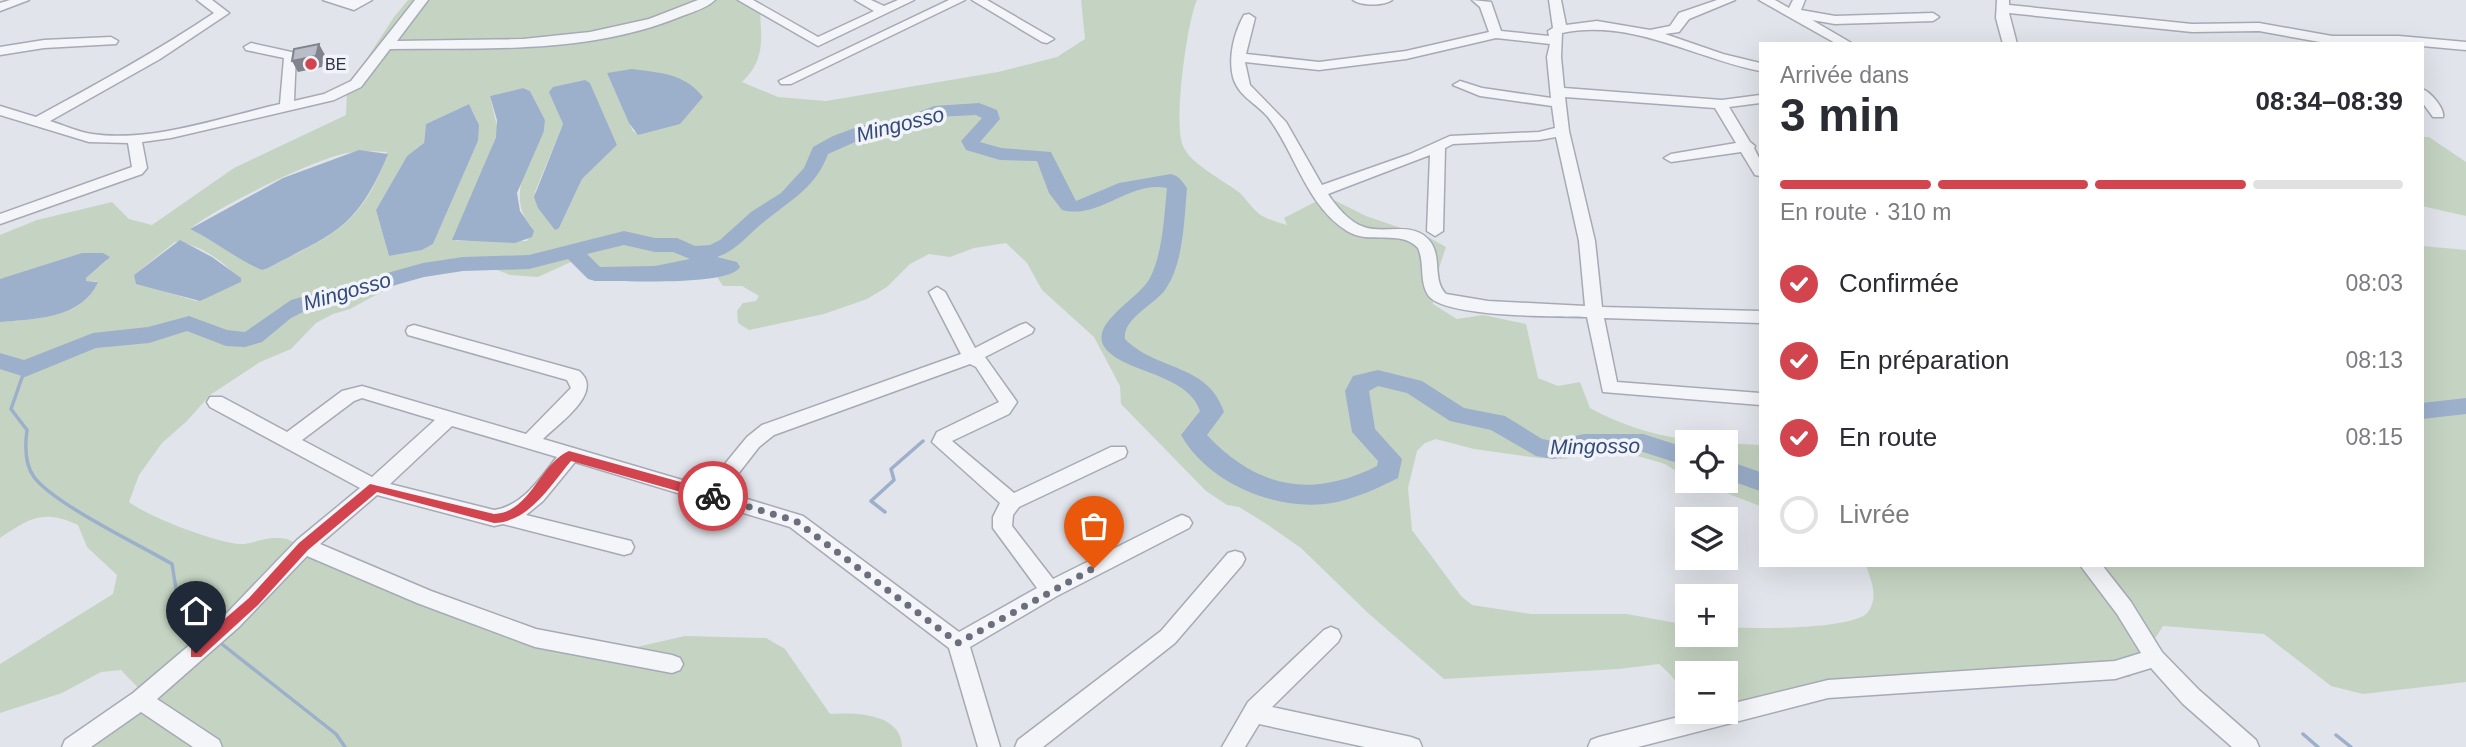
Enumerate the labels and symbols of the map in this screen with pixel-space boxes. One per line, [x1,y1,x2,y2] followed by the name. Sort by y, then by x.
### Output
[303,56,319,72] marker: BE
[325,56,346,73] place label: BE
[854,102,947,146] water label: Mingosso
[301,267,394,314] water label: Mingosso
[1550,434,1640,458] water label: Mingosso
[678,461,748,531] courier
[1064,496,1124,568] pin
[166,581,226,653] pin

